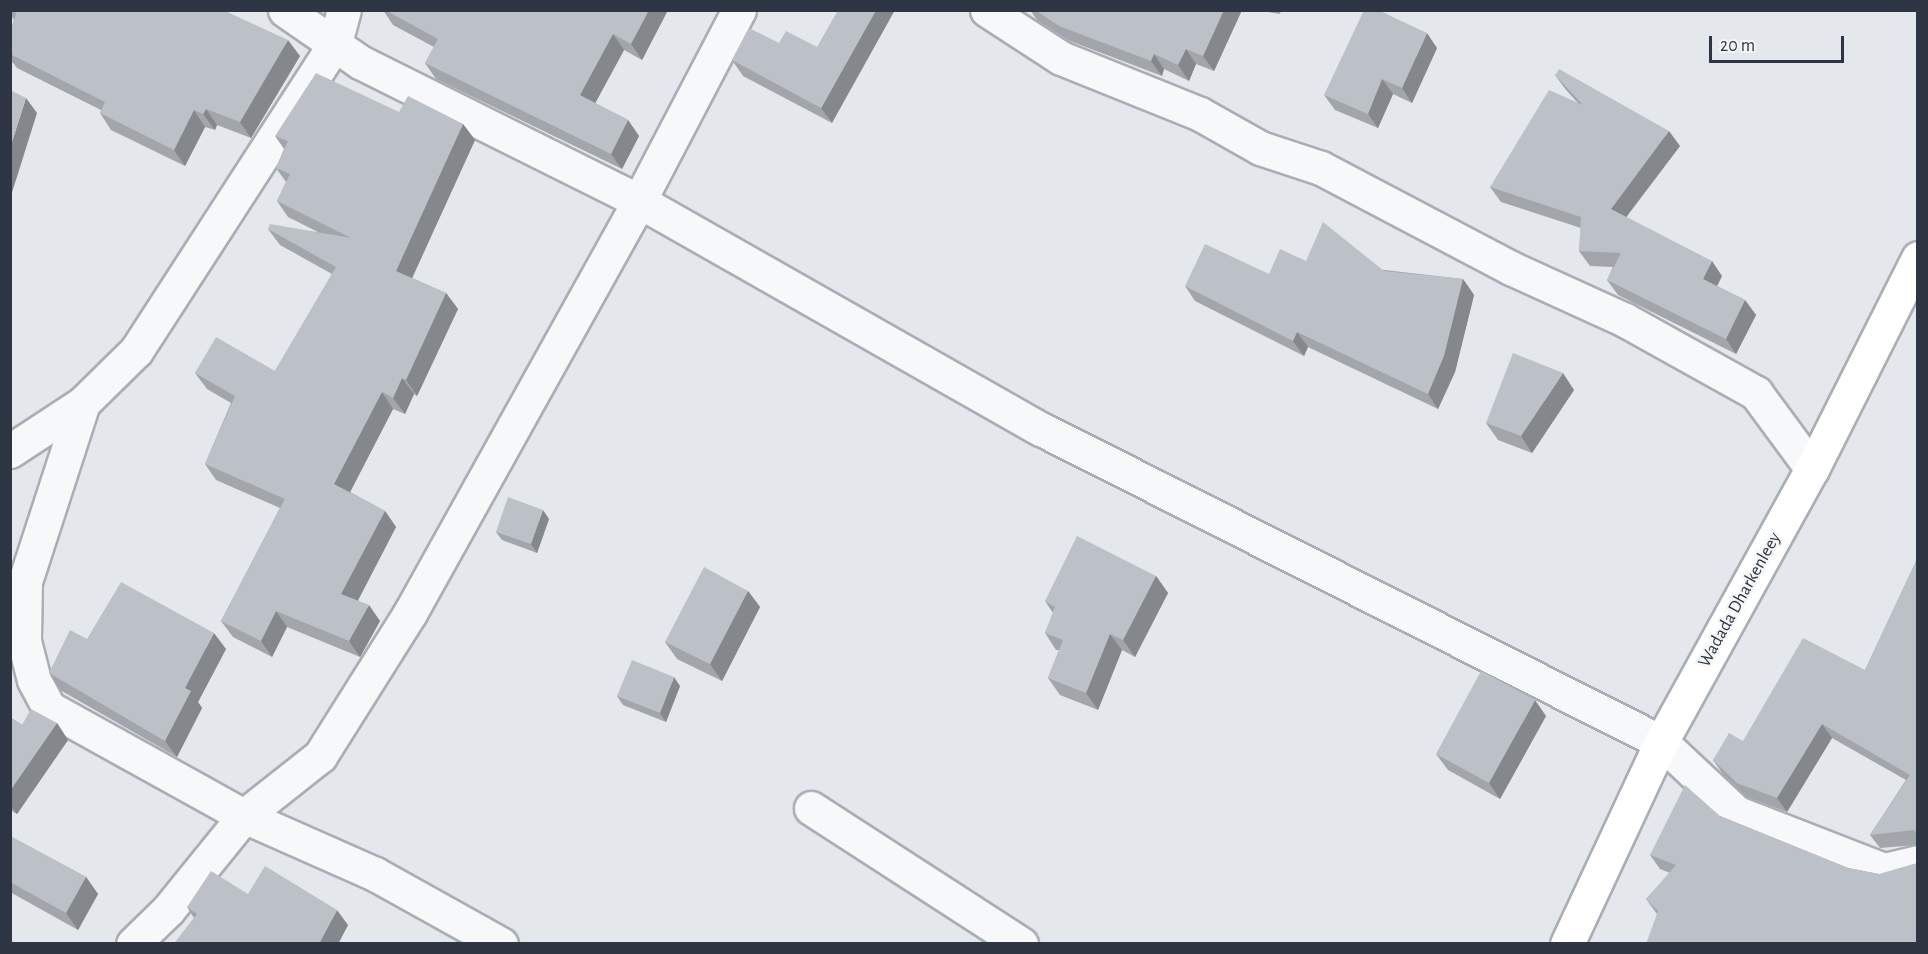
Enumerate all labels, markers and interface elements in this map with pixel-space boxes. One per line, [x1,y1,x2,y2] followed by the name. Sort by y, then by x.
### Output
[1712,24,1847,62] scale bar
[1720,37,1755,55] text: 20 m
[1694,529,1786,671] street label: Wadada Dharkenleey

